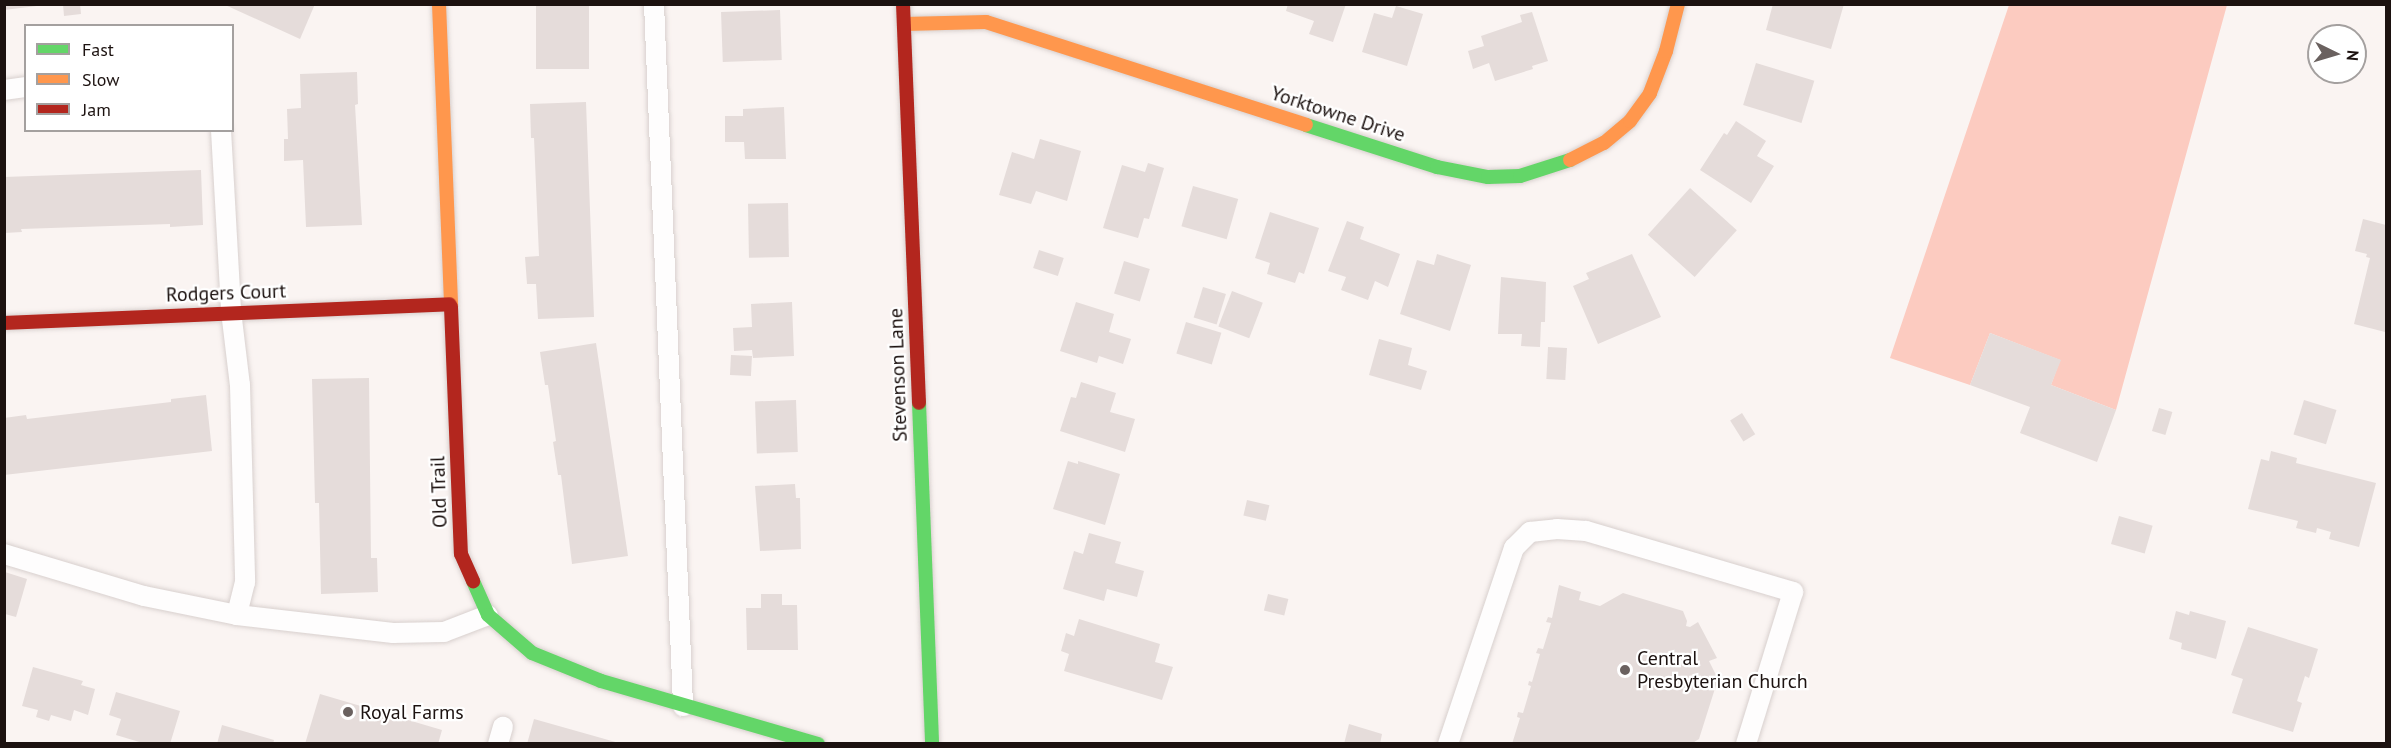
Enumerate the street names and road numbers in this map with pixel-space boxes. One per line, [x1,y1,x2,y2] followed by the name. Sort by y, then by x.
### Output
[1268,81,1408,147] street label: Yorktowne Drive
[165,279,287,307] street label: Rodgers Court
[884,308,912,442] street label: Stevenson Lane
[426,455,452,529] street label: Old Trail

